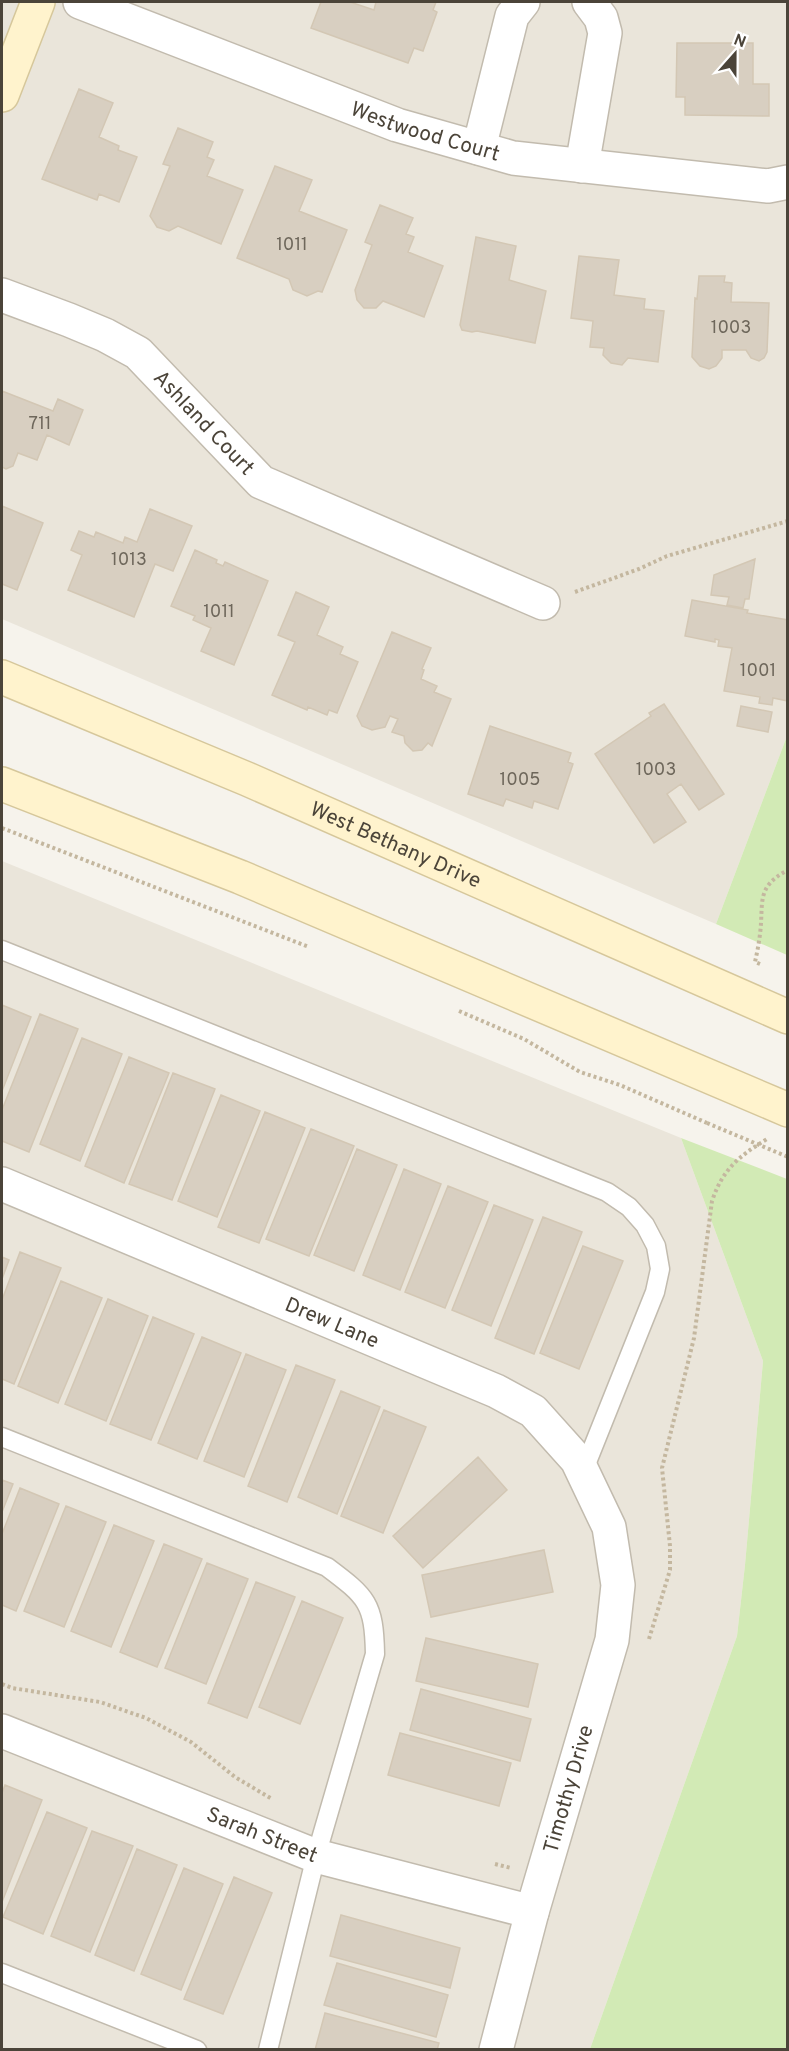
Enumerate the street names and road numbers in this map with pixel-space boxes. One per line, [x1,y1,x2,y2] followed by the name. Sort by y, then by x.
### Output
[346,96,503,169] street label: Westwood Court
[147,365,260,482] street label: Ashland Court
[305,796,485,895] street label: West Bethany Drive
[280,1292,383,1355] street label: Drew Lane
[538,1722,601,1857] street label: Timothy Drive
[202,1802,321,1870] street label: Sarah Street

